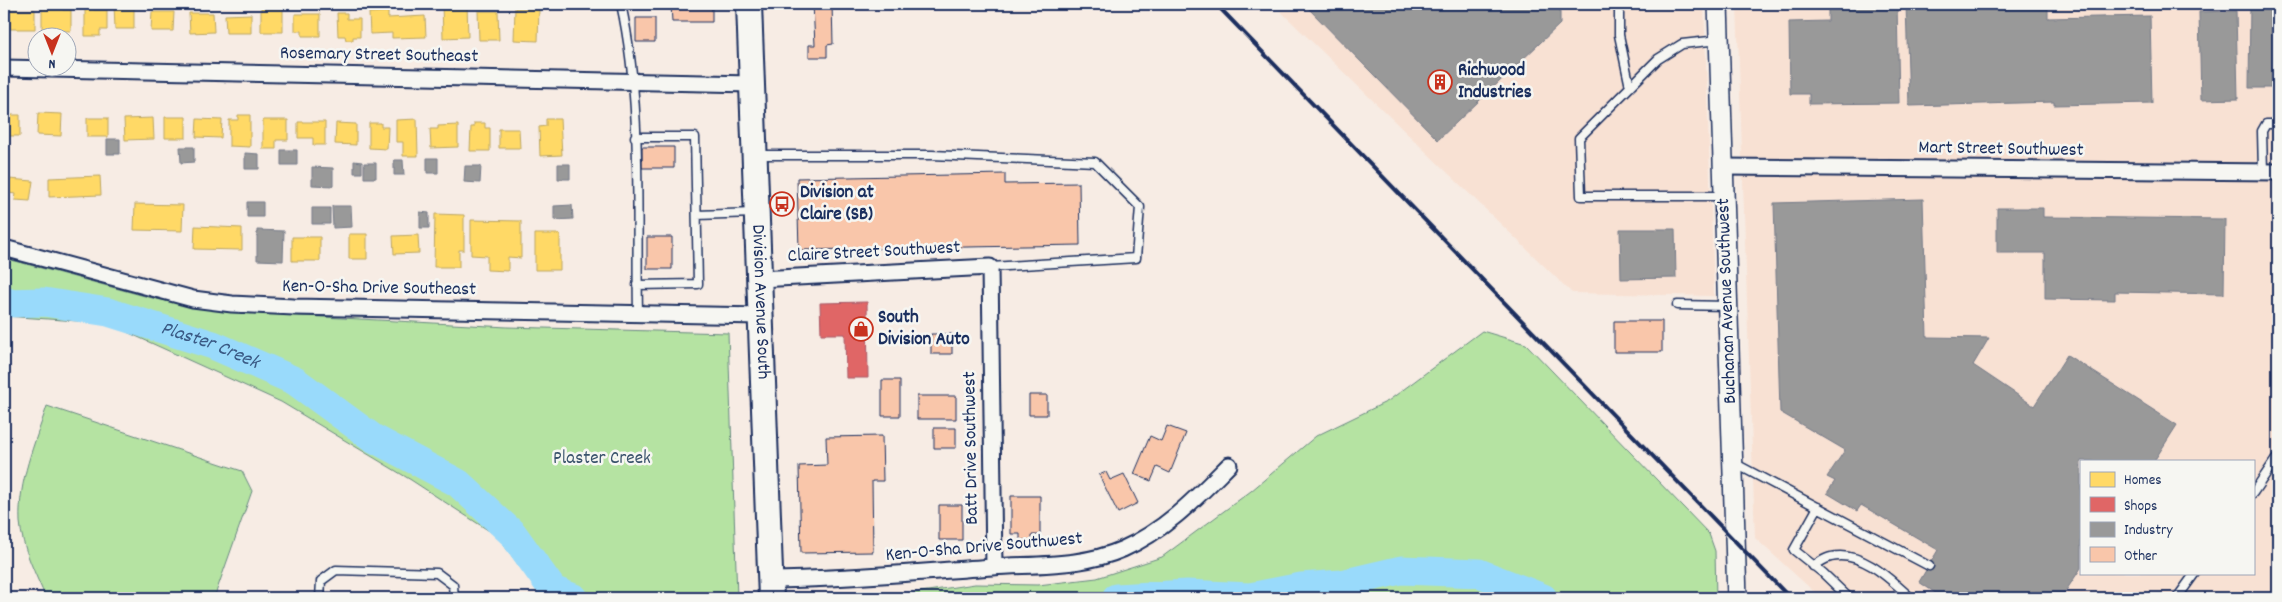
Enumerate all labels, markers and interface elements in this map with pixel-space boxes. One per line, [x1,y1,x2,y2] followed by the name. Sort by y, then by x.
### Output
[28,28,78,78] north arrow
[279,41,479,71] street label: Rosemary Street Southeast
[48,53,55,73] text: N
[1458,58,1532,107] place label: Richwood Industries
[1427,69,1453,95] building icon: Richwood Industries
[1918,135,2084,165] street label: Mart Street Southwest
[800,180,874,229] place label: Division at Claire (SB)
[769,191,795,217] bus stop icon: Division at Claire (SB)
[1711,198,1745,404] street label: Buchanan Avenue Southwest
[744,224,776,380] street label: Division Avenue South
[787,235,961,271] street label: Claire Street Southwest
[282,274,476,304] street label: Ken-O-Sha Drive Southeast
[878,305,970,354] place label: South Division Auto
[157,315,265,378] water label: Plaster Creek
[848,316,874,342] shop icon: South Division Auto
[957,371,987,525] street label: Batt Drive Southwest
[553,446,651,473] park label: Plaster Creek
[2080,460,2254,574] legend
[2124,470,2162,492] text: Homes
[2124,496,2157,518] text: Shops
[2124,520,2173,542] text: Industry
[884,526,1084,570] street label: Ken-O-Sha Drive Southwest
[2124,546,2158,568] text: Other

